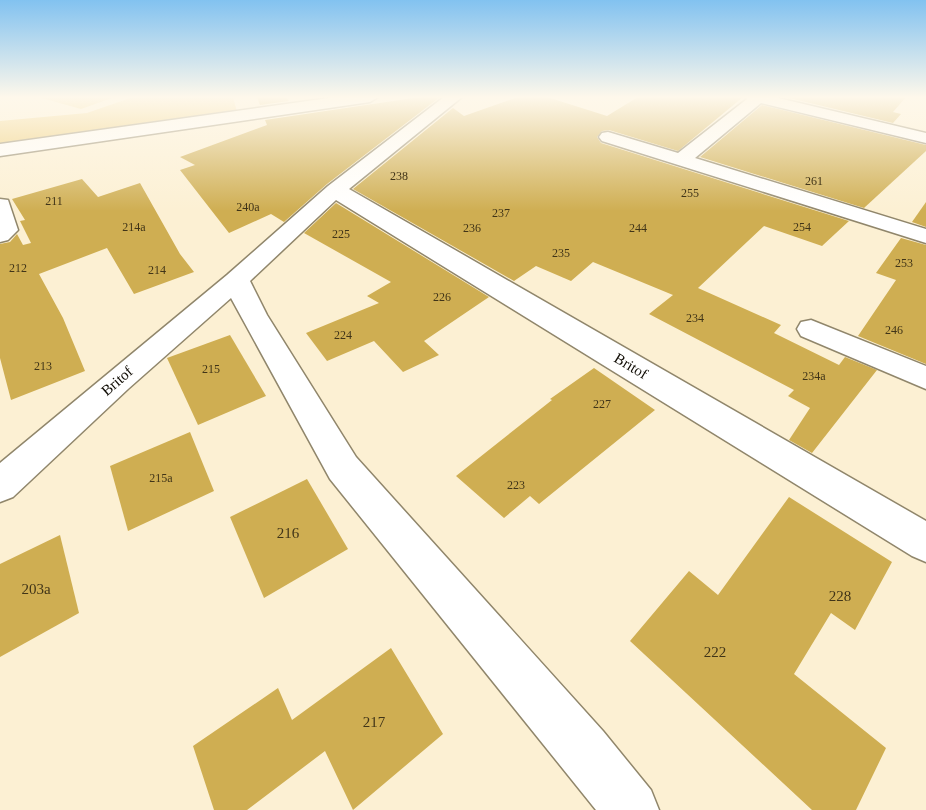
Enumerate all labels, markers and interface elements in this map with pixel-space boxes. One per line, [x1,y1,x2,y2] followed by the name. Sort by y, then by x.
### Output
[390,169,408,183] house number: 238
[805,174,823,188] house number: 261
[681,186,699,200] house number: 255
[45,194,63,208] house number: 211
[236,200,260,214] house number: 240a
[492,206,510,220] house number: 237
[122,220,146,234] house number: 214a
[793,220,811,234] house number: 254
[463,221,481,235] house number: 236
[629,221,647,235] house number: 244
[332,227,350,241] house number: 225
[552,246,570,260] house number: 235
[895,256,913,270] house number: 253
[9,261,27,275] house number: 212
[148,263,166,277] house number: 214
[433,290,451,304] house number: 226
[686,311,704,325] house number: 234
[885,323,903,337] house number: 246
[334,328,352,342] house number: 224
[612,350,650,382] street label: Britof
[34,359,52,373] house number: 213
[202,362,220,376] house number: 215
[98,363,136,399] street label: Britof
[802,369,826,383] house number: 234a
[593,397,611,411] house number: 227
[149,471,173,485] house number: 215a
[507,478,525,492] house number: 223
[277,525,300,541] house number: 216
[21,581,51,597] house number: 203a
[829,588,851,604] house number: 228
[704,644,726,660] house number: 222
[363,714,386,730] house number: 217

